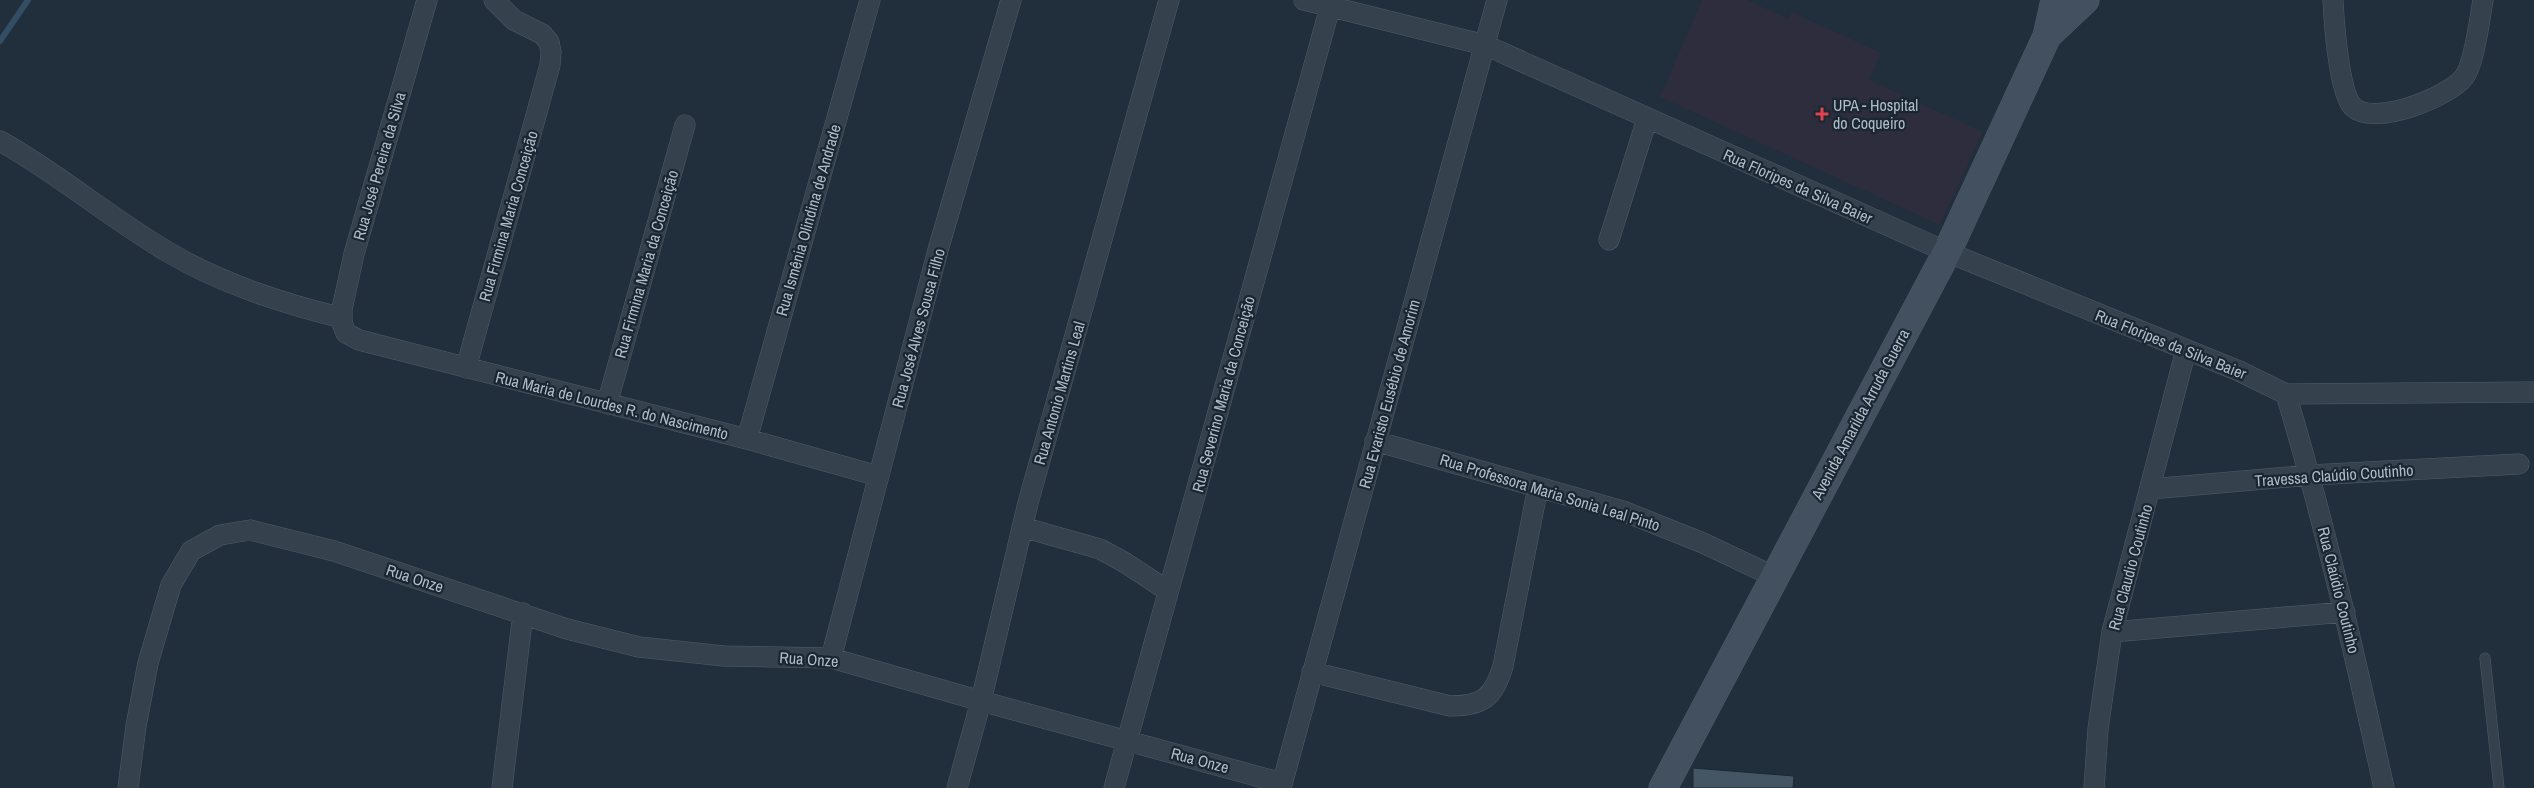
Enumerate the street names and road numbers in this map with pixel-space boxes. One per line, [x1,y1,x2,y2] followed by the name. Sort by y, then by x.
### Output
[347,89,411,243] street label: Rua José Pereira da Silva
[770,122,846,318] street label: Rua Ismênia Olindina de Andrade
[473,128,543,304] street label: Rua Firmina Maria Conceição
[1720,143,1877,229] street label: Rua Floripes da Silva Baier
[609,167,683,361] street label: Rua Firmina Maria da Conceição
[886,246,950,410] street label: Rua José Alves Sousa Filho
[1186,294,1260,494] street label: Rua Severino Maria da Conceição
[1353,297,1425,491] street label: Rua Evaristo Eusébio de Amorim
[2092,304,2250,385] street label: Rua Floripes da Silva Baier
[1028,319,1090,467] street label: Rua Antonio Martins Leal
[1805,324,1915,504] street label: Avenida Amarilda Arruda Guerra
[493,365,731,445] street label: Rua Maria de Lourdes R. do Nascimento
[1437,448,1663,536] street label: Rua Professora Maria Sonia Leal Pinto
[2254,458,2414,492] street label: Travessa Claúdio Coutinho
[2103,501,2157,633] street label: Rua Claudio Coutinho
[2313,524,2365,656] street label: Rua Claúdio Coutinho
[384,558,446,598] street label: Rua Onze
[779,646,839,672] street label: Rua Onze
[1169,742,1231,778] street label: Rua Onze

